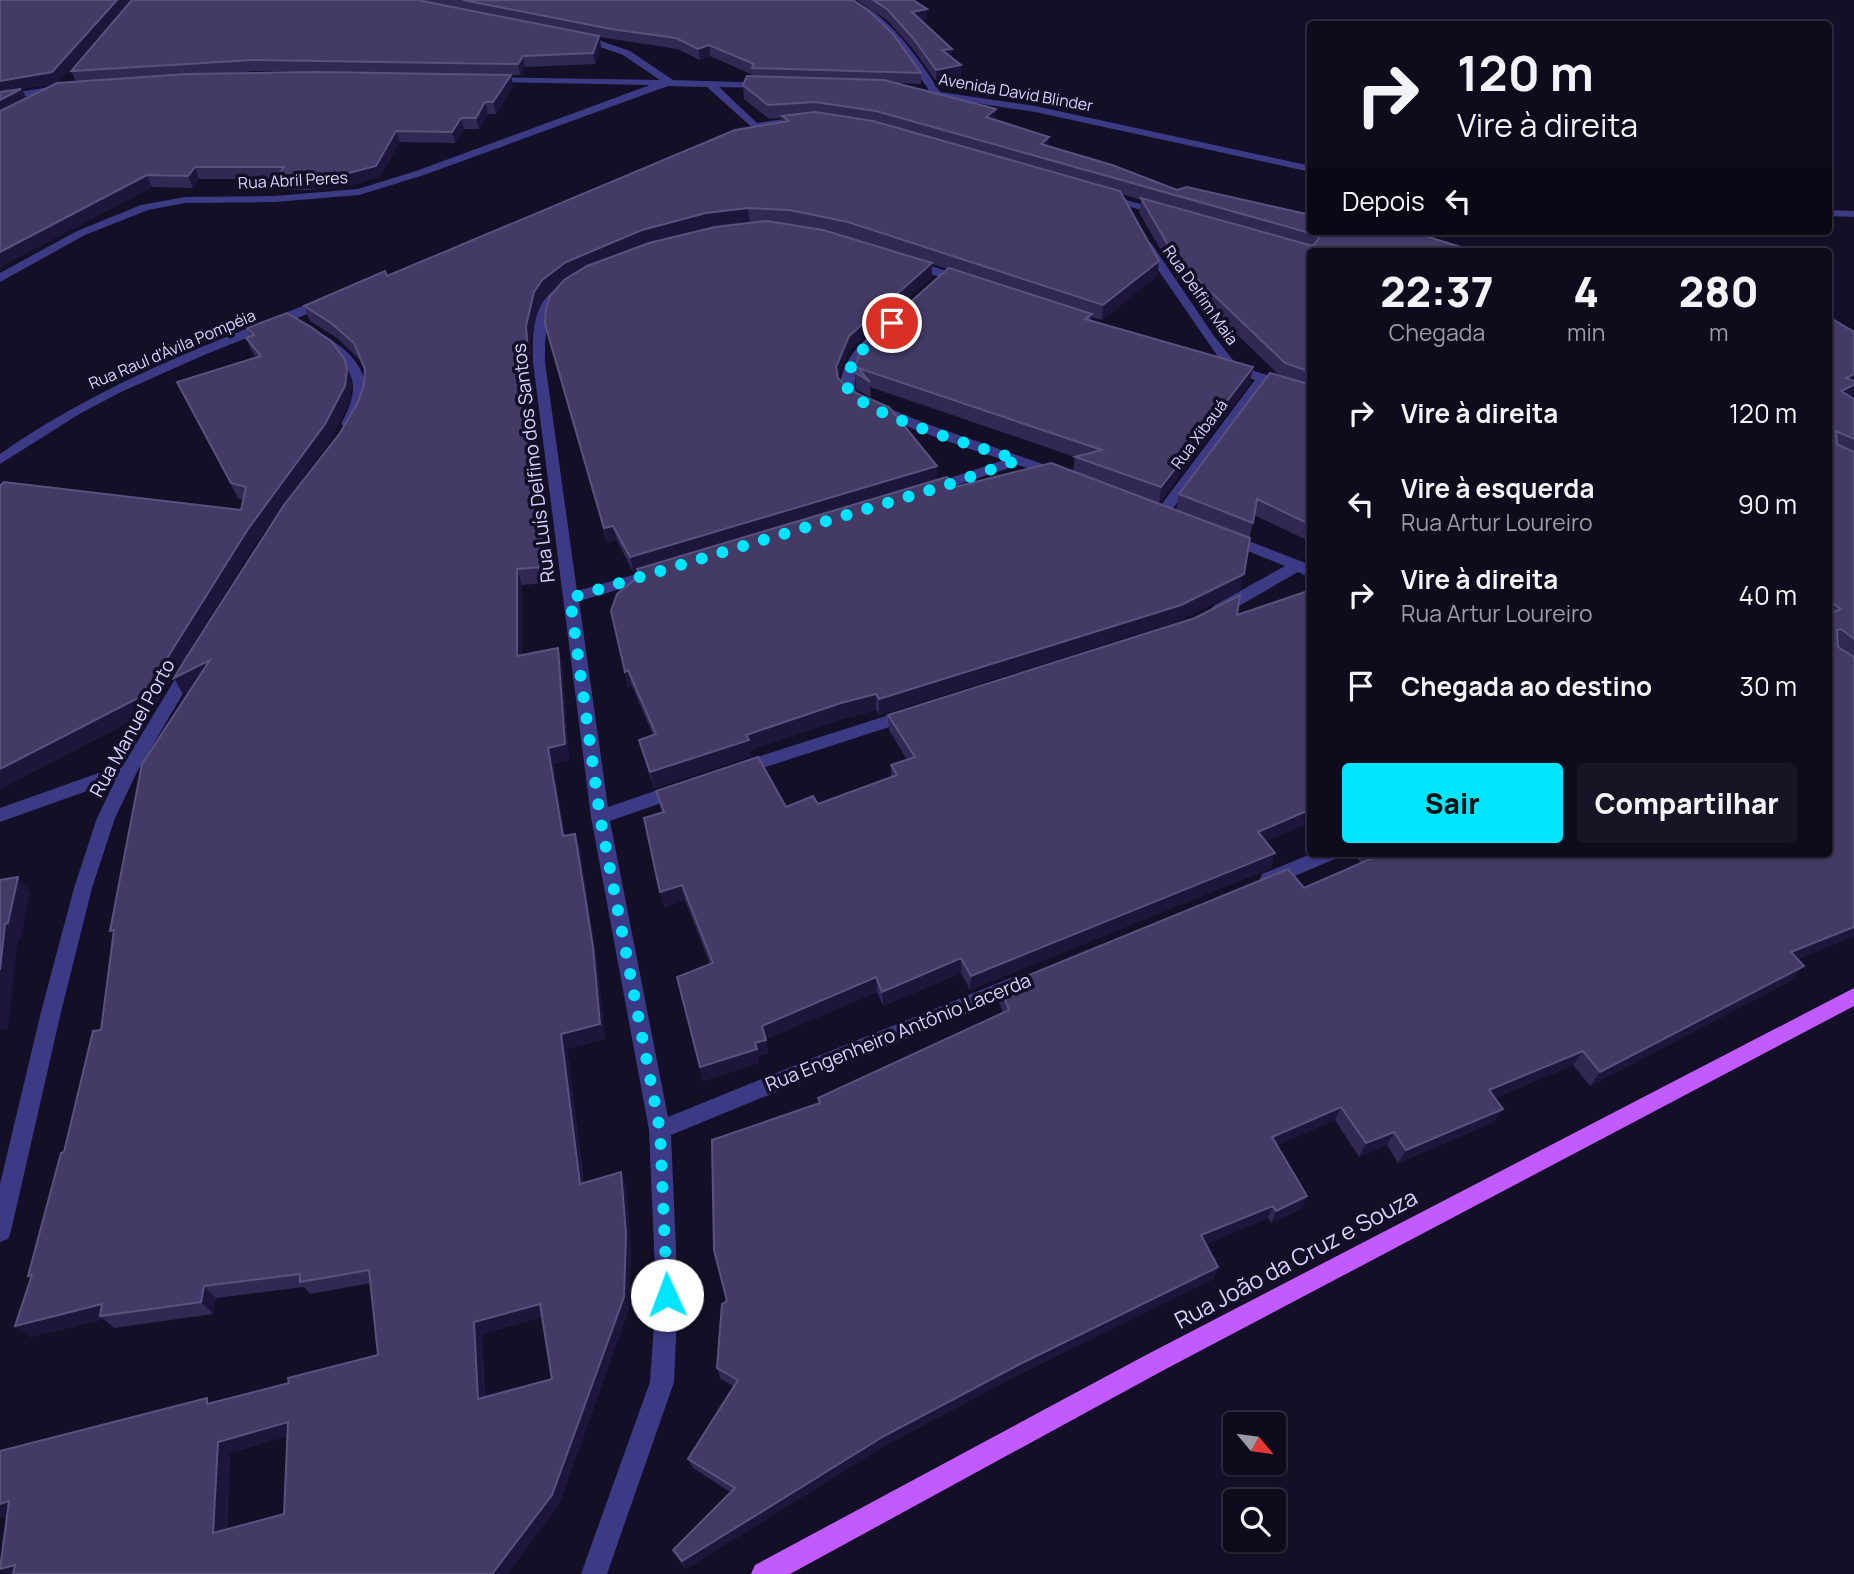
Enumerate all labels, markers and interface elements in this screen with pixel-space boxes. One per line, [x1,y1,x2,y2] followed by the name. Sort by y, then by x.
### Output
[1457,39,1594,106] text: 120 m
[1342,49,1433,140] icon: right
[937,68,1095,116] street label: Avenida David Blinder
[1457,103,1638,147] text: Vire à direita
[237,166,349,194] street label: Rua Abril Peres
[1439,182,1477,220] icon: left
[1342,183,1425,219] text: Depois
[1158,241,1244,349] street label: Rua Delfim Maia
[1380,262,1494,320] text: 22:37
[1573,262,1599,320] text: 4
[1679,262,1759,320] text: 280
[862,293,922,353] pin
[85,304,259,394] street label: Rua Raul d'Ávila Pompéia
[873,304,911,342] icon: arrive
[1389,316,1485,348] text: Chegada
[1567,316,1606,348] text: min
[1709,316,1729,348] text: m
[505,342,561,584] street label: Rua Luís Delfino dos Santos
[1342,394,1380,432] icon: right
[1166,395,1232,473] street label: Rua Xibauá
[1401,395,1558,431] text: Vire à direita
[1729,395,1797,431] text: 120 m
[1401,470,1594,506] text: Vire à esquerda
[1342,485,1380,523] icon: left
[1738,486,1797,522] text: 90 m
[1401,506,1593,538] text: Rua Artur Loureiro
[1401,561,1558,597] text: Vire à direita
[1342,576,1380,614] icon: right
[1739,577,1797,613] text: 40 m
[1401,597,1593,629] text: Rua Artur Loureiro
[83,654,181,802] street label: Rua Manuel Porto
[1342,667,1380,705] icon: arrive
[1401,668,1652,704] text: Chegada ao destino
[1740,668,1797,704] text: 30 m
[1342,763,1563,843] button: Sair
[1577,763,1797,843] button: Compartilhar
[761,967,1035,1097] street label: Rua Engenheiro Antônio Lacerda
[1168,1180,1423,1336] street label: Rua João da Cruz e Souza
[630,1258,704,1332] position arrow
[1223,1412,1286,1475] north arrow
[1223,1412,1286,1552] map controls
[1223,1489,1286,1552] button: search

